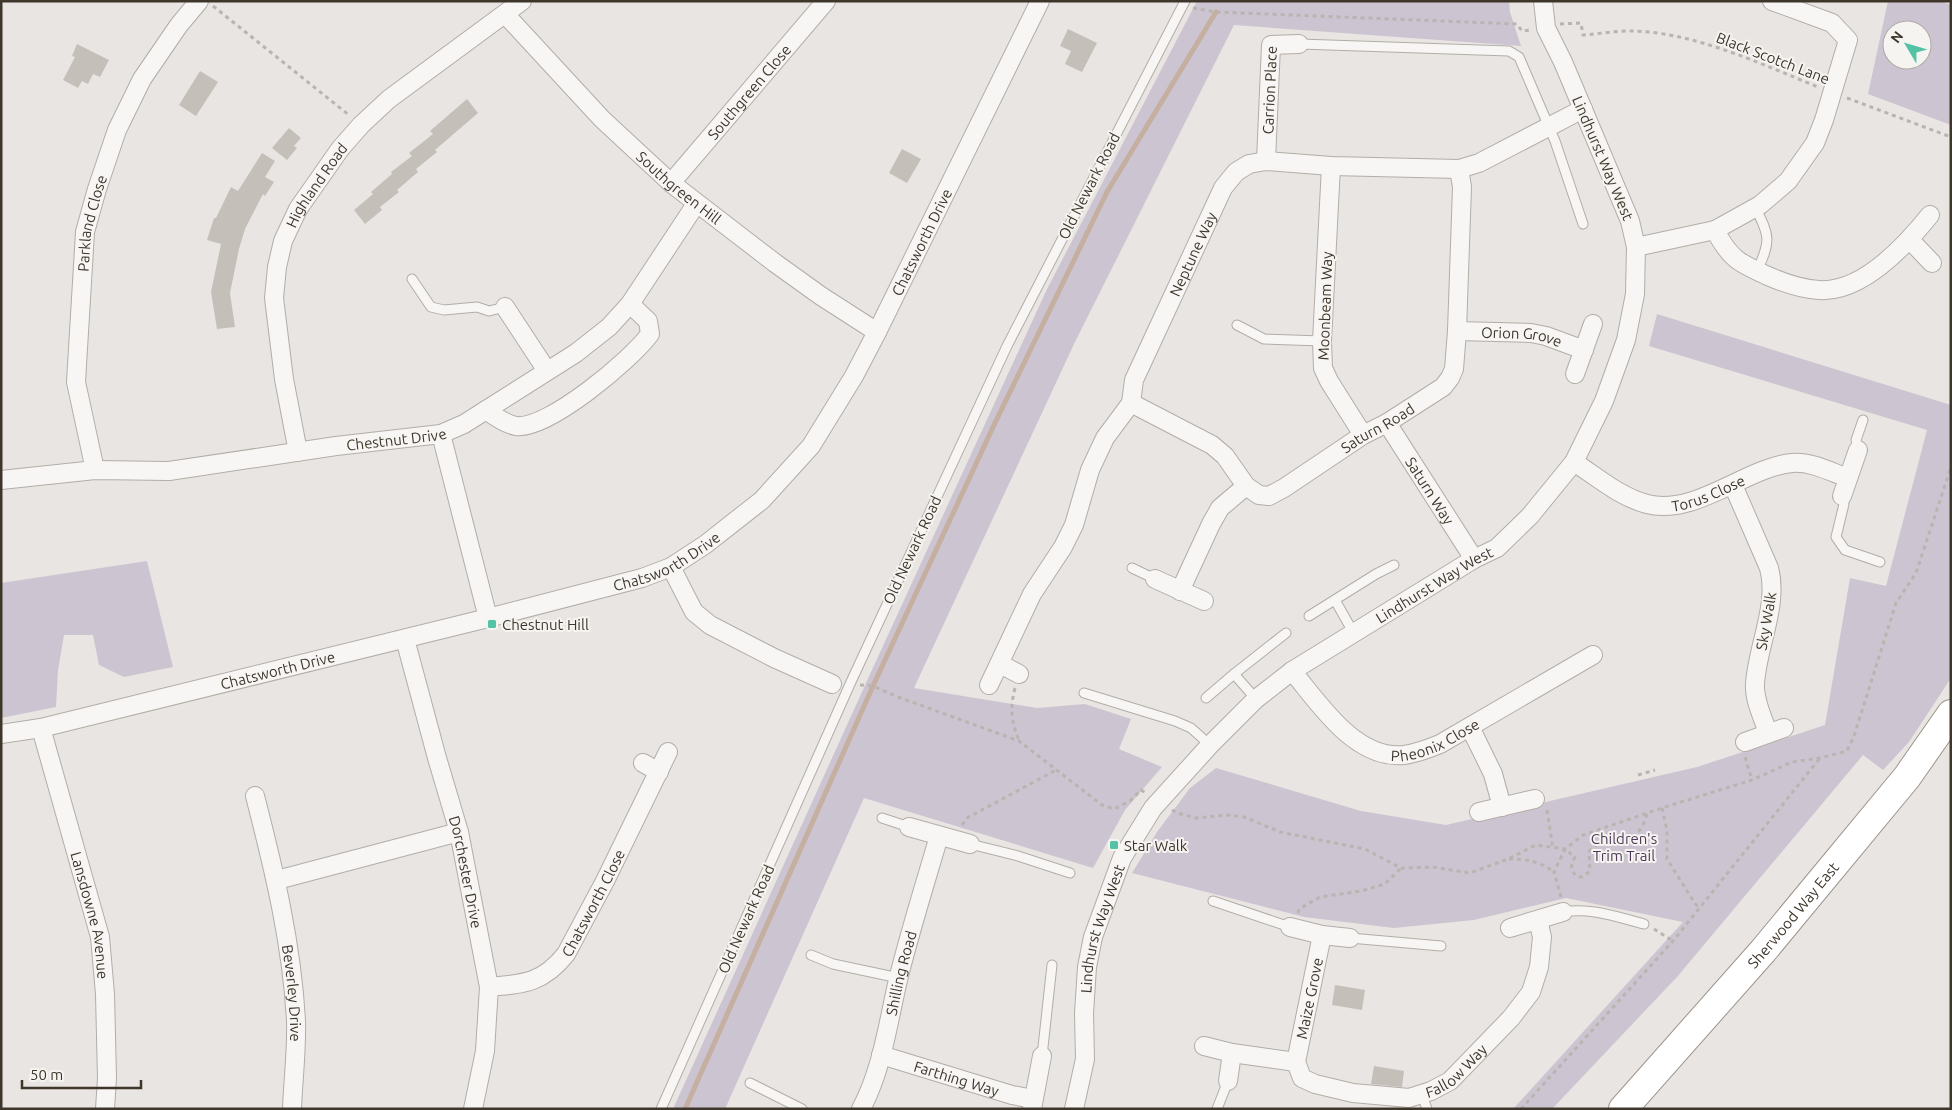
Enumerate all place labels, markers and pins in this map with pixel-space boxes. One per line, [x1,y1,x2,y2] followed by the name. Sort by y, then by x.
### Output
[502,616,589,633] place label: Chestnut Hill
[486,618,498,630] marker: Chestnut Hill
[1124,837,1188,854] place label: Star Walk
[1108,839,1120,851] marker: Star Walk

